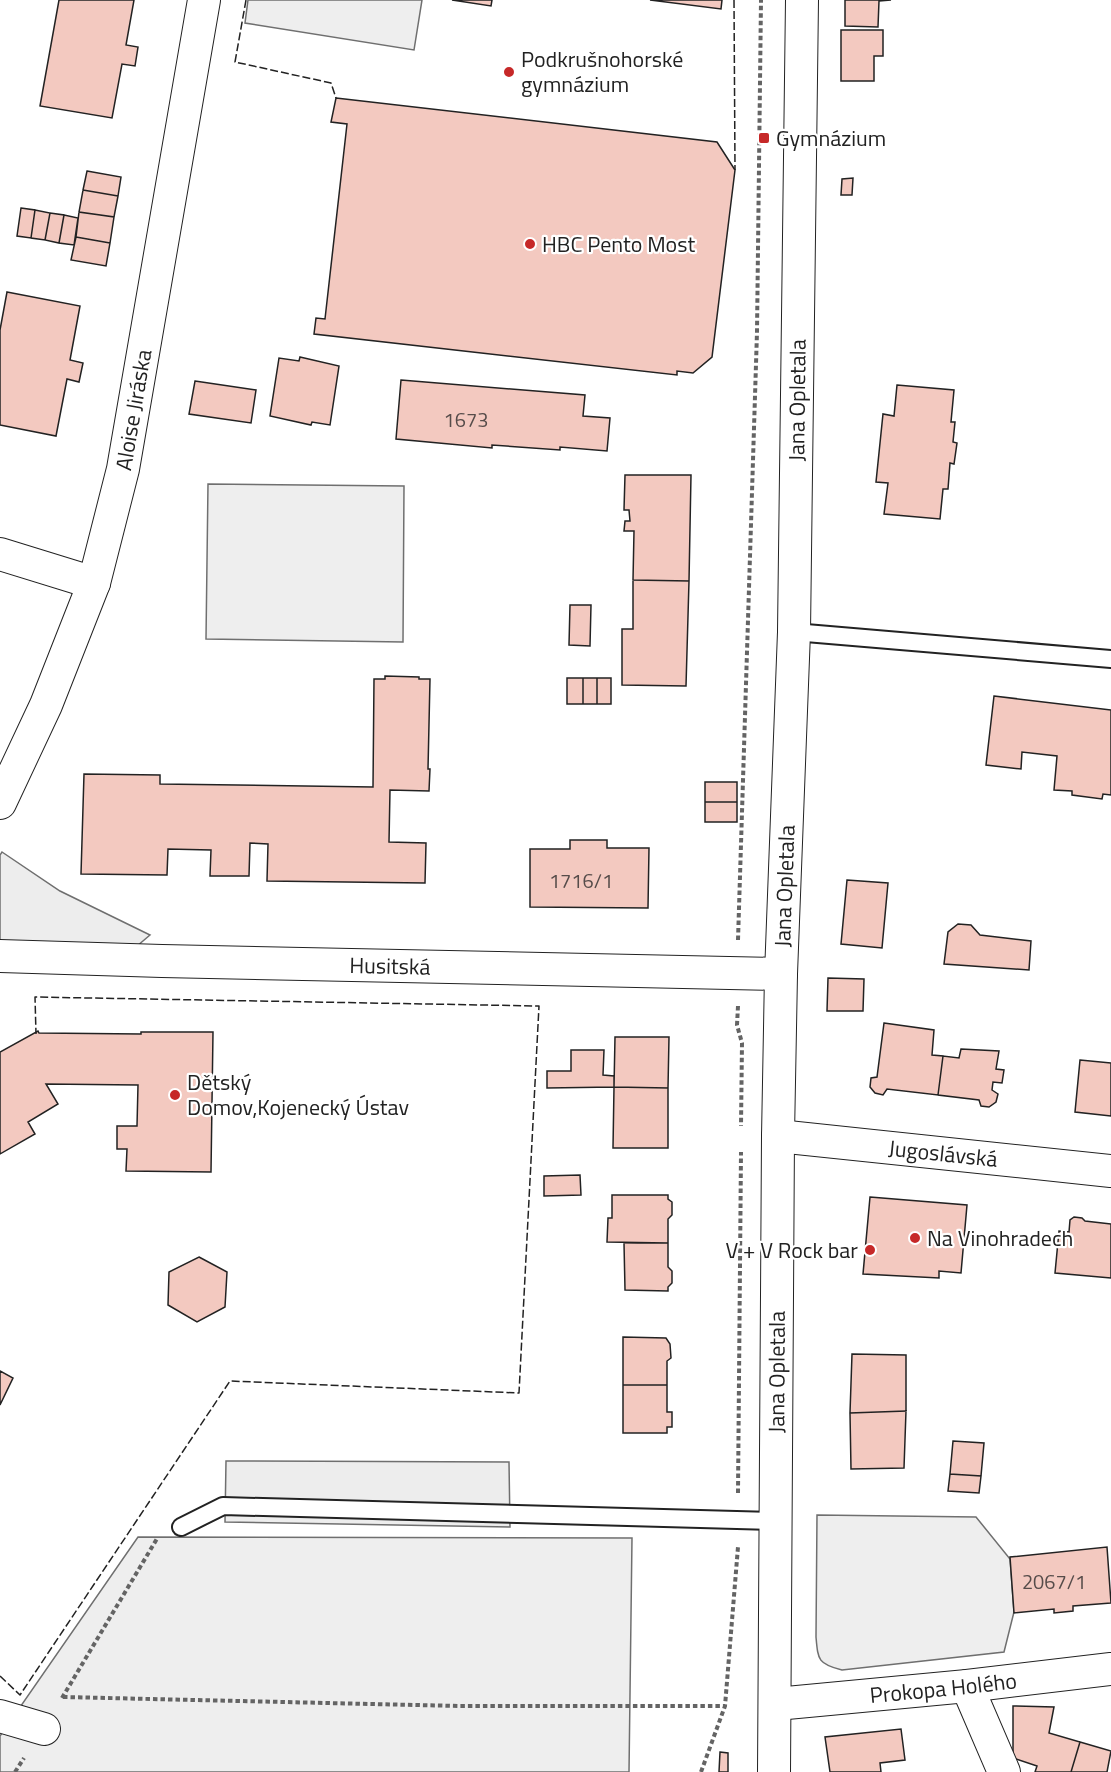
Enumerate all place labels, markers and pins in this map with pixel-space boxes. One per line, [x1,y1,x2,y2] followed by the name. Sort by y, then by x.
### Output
[521,42,683,101] place label: Podkrušnohorské gymnázium
[502,65,516,79] marker: Podkrušnohorské gymnázium
[776,121,886,155] place label: Gymnázium
[757,131,771,145] marker: Gymnázium
[542,227,695,261] place label: HBC Pento Most
[523,237,537,251] marker: HBC Pento Most
[187,1065,410,1124] place label: Dětský Domov,Kojenecký Ústav
[168,1088,182,1102] marker: Dětský Domov,Kojenecký Ústav
[927,1221,1073,1255] place label: Na Vinohradech
[908,1231,922,1245] marker: Na Vinohradech
[725,1233,858,1267] place label: V + V Rock bar
[863,1243,877,1257] marker: V + V Rock bar

